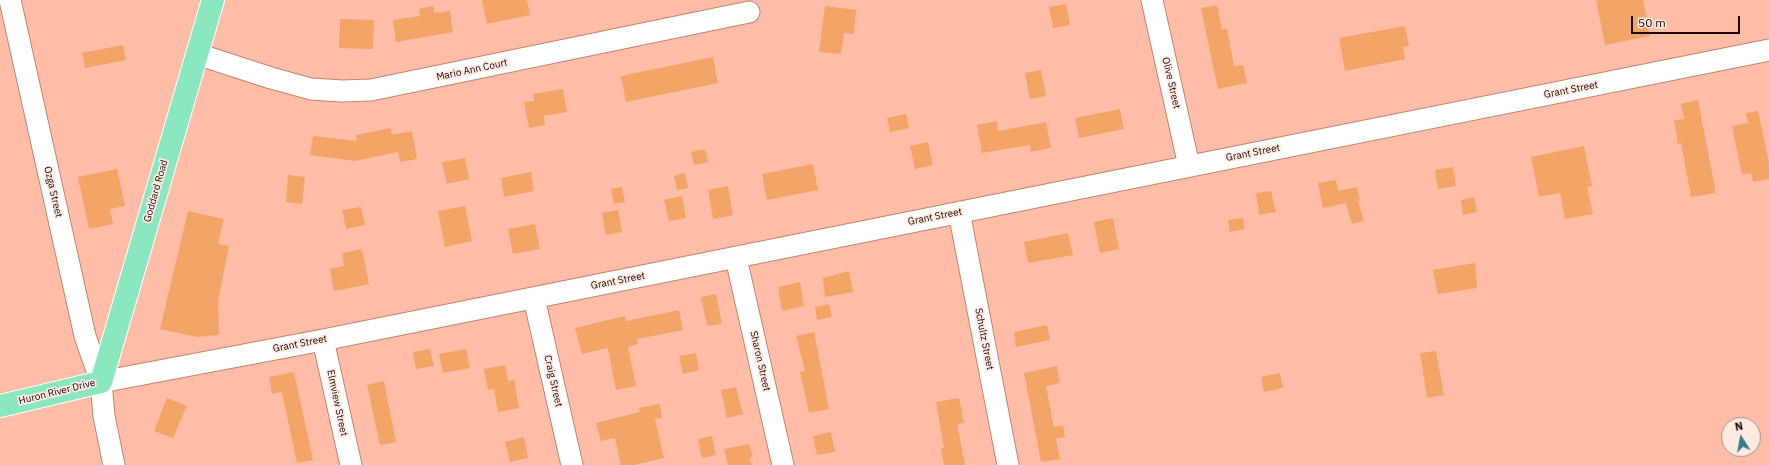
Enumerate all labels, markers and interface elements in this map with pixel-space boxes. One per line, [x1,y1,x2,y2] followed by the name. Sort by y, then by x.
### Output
[1633,8,1742,34] scale bar
[1638,15,1666,30] text: 50 m
[1159,56,1183,110] street label: Olive Street
[435,57,509,83] street label: Mario Ann Court
[1543,79,1599,101] street label: Grant Street
[1225,142,1281,164] street label: Grant Street
[141,158,171,224] street label: Goddard Road
[41,165,65,219] street label: Ozga Street
[907,206,963,228] street label: Grant Street
[590,270,646,292] street label: Grant Street
[972,307,996,371] street label: Schultz Street
[747,330,773,392] street label: Sharon Street
[272,333,328,355] street label: Grant Street
[541,354,565,408] street label: Craig Street
[324,369,350,437] street label: Elmview Street
[17,377,97,407] street label: Huron River Drive
[1721,417,1761,457] north arrow
[1734,419,1744,434] text: N

